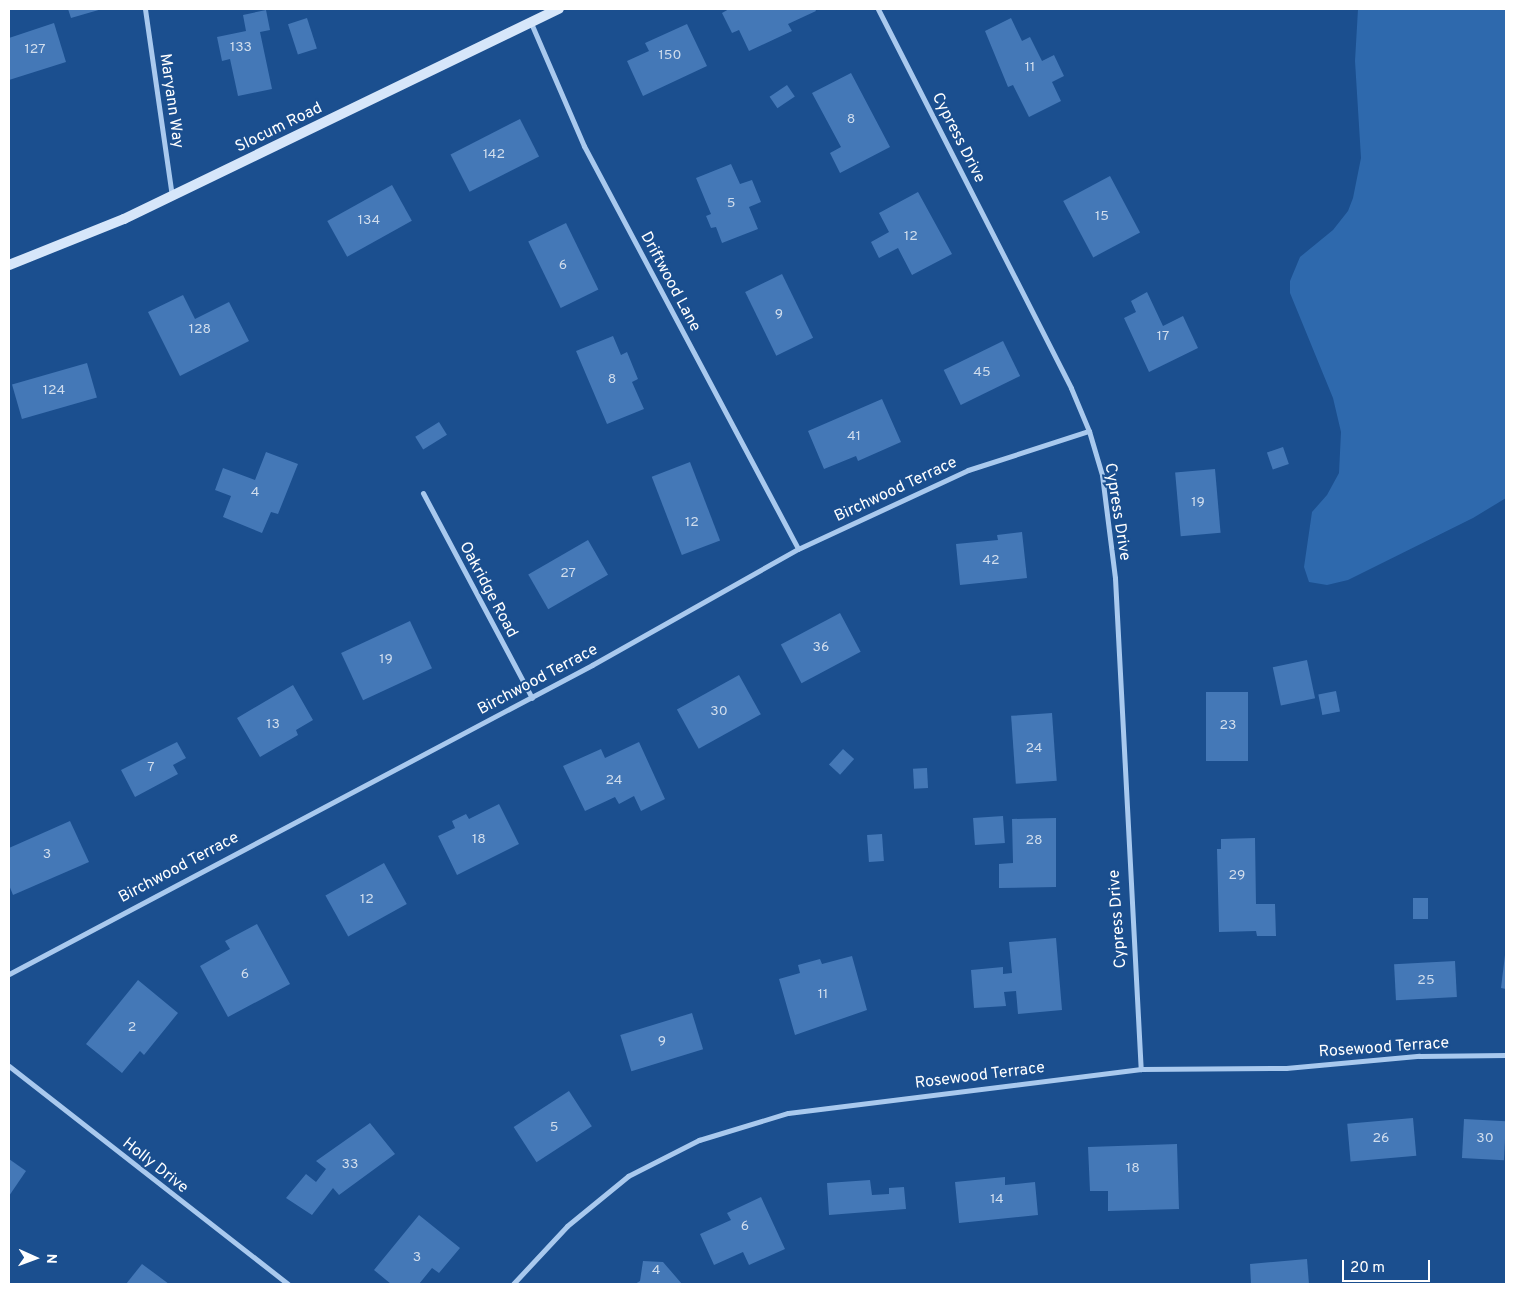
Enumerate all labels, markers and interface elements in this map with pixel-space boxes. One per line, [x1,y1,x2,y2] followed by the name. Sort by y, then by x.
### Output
[230,40,252,56] house number: 133
[25,42,45,58] house number: 127
[659,48,681,64] house number: 150
[155,52,187,150] street label: Maryann Way
[1025,60,1035,76] house number: 11
[927,90,989,186] street label: Cypress Drive
[232,99,326,157] street label: Slocum Road
[847,112,855,128] house number: 8
[483,147,505,163] house number: 142
[727,196,735,212] house number: 5
[1095,209,1109,225] house number: 15
[358,213,380,229] house number: 134
[636,229,704,335] street label: Driftwood Lane
[904,229,918,245] house number: 12
[559,258,567,274] house number: 6
[775,307,783,323] house number: 9
[189,322,211,338] house number: 128
[1157,329,1169,345] house number: 17
[973,365,991,381] house number: 45
[608,372,616,388] house number: 8
[43,383,65,399] house number: 124
[847,429,861,445] house number: 41
[831,453,961,527] street label: Birchwood Terrace
[1100,462,1134,562] street label: Cypress Drive
[251,485,259,501] house number: 4
[1191,495,1205,511] house number: 19
[685,515,699,531] house number: 12
[455,539,521,641] street label: Oakridge Road
[982,553,1000,569] house number: 42
[560,566,576,582] house number: 27
[474,640,602,720] street label: Birchwood Terrace
[813,640,829,656] house number: 36
[379,652,393,668] house number: 19
[710,704,728,720] house number: 30
[266,717,280,733] house number: 13
[1220,718,1236,734] house number: 23
[1025,741,1043,757] house number: 24
[147,760,155,776] house number: 7
[605,773,623,789] house number: 24
[115,828,243,908] street label: Birchwood Terrace
[472,832,486,848] house number: 18
[1025,833,1043,849] house number: 28
[43,847,51,863] house number: 3
[1229,868,1245,884] house number: 29
[1105,869,1131,969] street label: Cypress Drive
[360,892,374,908] house number: 12
[241,967,249,983] house number: 6
[1417,973,1435,989] house number: 25
[818,987,828,1003] house number: 11
[128,1020,136,1036] house number: 2
[658,1034,666,1050] house number: 9
[1318,1034,1450,1062] street label: Rosewood Terrace
[914,1058,1046,1094] street label: Rosewood Terrace
[550,1120,558,1136] house number: 5
[1373,1131,1389,1147] house number: 26
[1476,1131,1494,1147] house number: 30
[118,1134,192,1198] street label: Holly Drive
[342,1157,358,1173] house number: 33
[1126,1161,1140,1177] house number: 18
[990,1192,1004,1208] house number: 14
[741,1219,749,1235] house number: 6
[10,1233,60,1283] north arrow
[413,1250,421,1266] house number: 3
[1345,1250,1432,1282] scale bar
[42,1253,59,1264] text: N
[1350,1259,1385,1278] text: 20 m
[652,1263,660,1279] house number: 4

